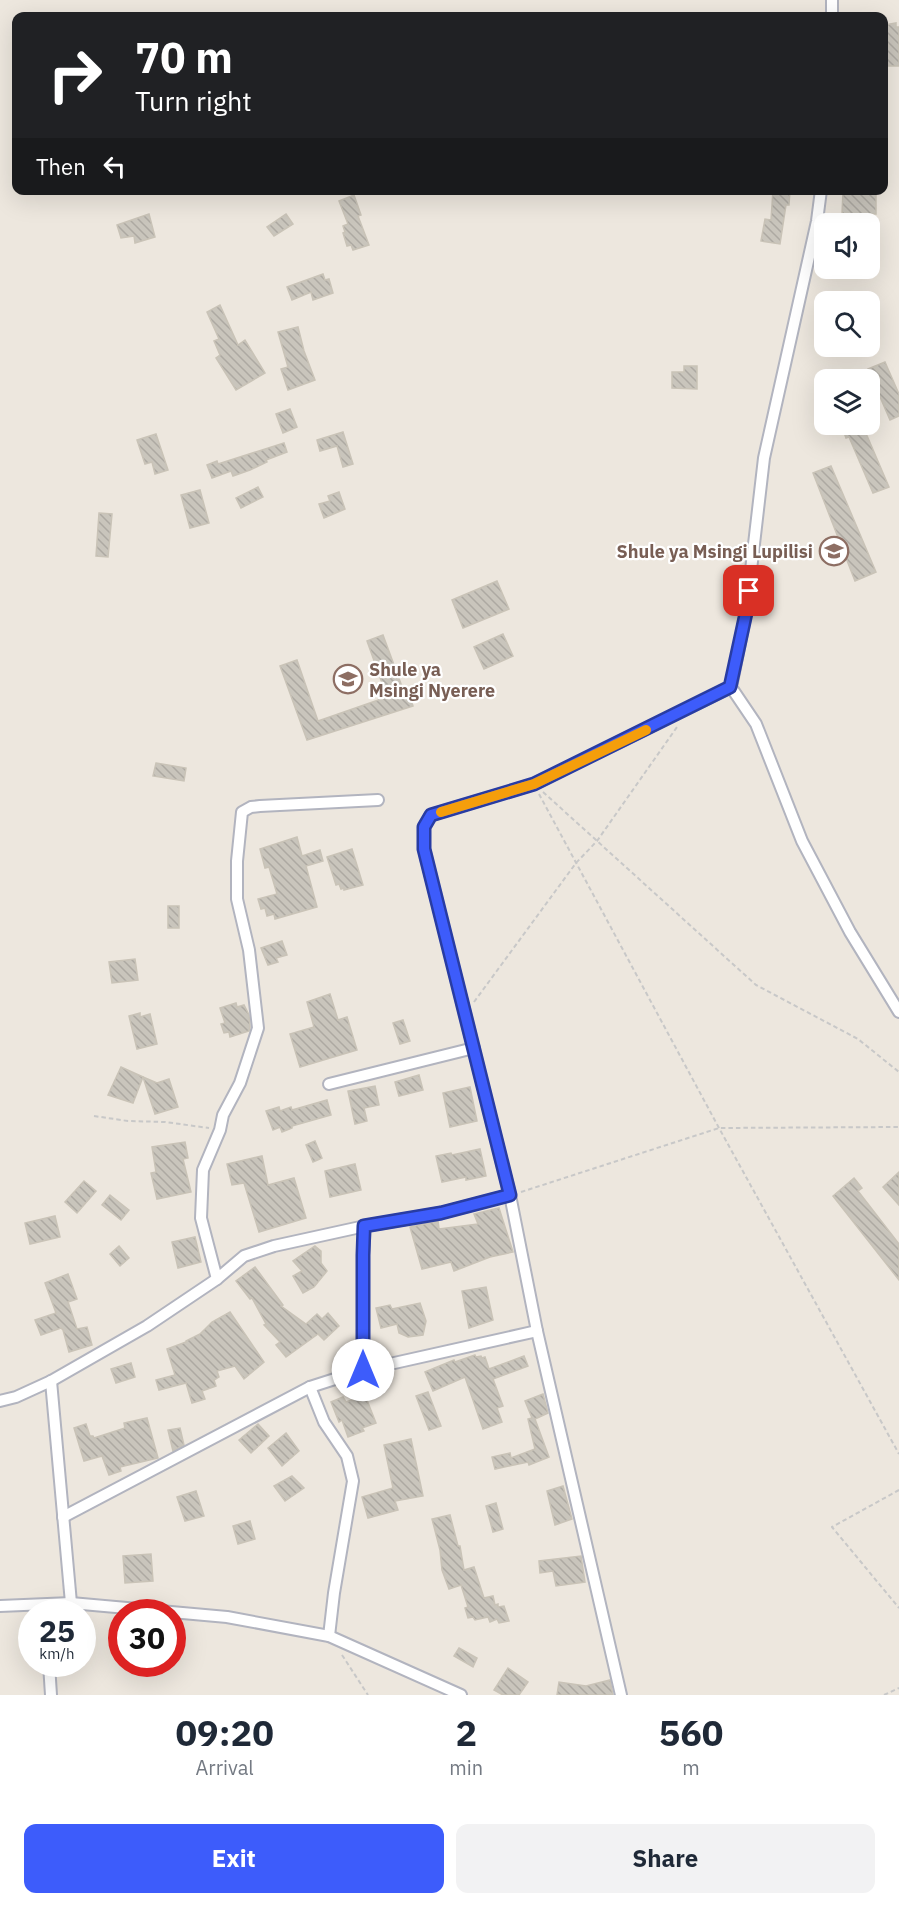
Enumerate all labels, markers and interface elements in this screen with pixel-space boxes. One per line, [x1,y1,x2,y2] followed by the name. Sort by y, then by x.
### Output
[135,30,233,85] text: 70 m
[36,36,114,114] icon: right
[135,83,252,118] text: Turn right
[98,150,131,183] icon: left
[36,152,86,181] text: Then
[814,213,880,435] map controls
[814,213,880,279] button: sound
[814,291,880,357] button: search
[814,369,880,435] button: layers
[818,535,850,567] school or university icon: Shule ya Msingi Lupilisi
[617,540,813,563] place label: Shule ya Msingi Lupilisi
[723,565,774,616] pin
[732,574,765,607] icon: arrive
[369,658,495,702] place label: Shule ya Msingi Nyerere
[332,663,364,695] school or university icon: Shule ya Msingi Nyerere
[331,1338,395,1402] position arrow
[108,1599,186,1677] speed limit sign: 30
[39,1611,75,1650] text: 25
[39,1644,75,1663] text: km/h
[176,1709,274,1756] text: 09:20
[455,1709,477,1756] text: 2
[659,1709,723,1756] text: 560
[196,1754,254,1781] text: Arrival
[449,1754,483,1781] text: min
[682,1754,700,1781] text: m
[24,1824,444,1893] button: Exit
[456,1824,875,1893] button: Share

